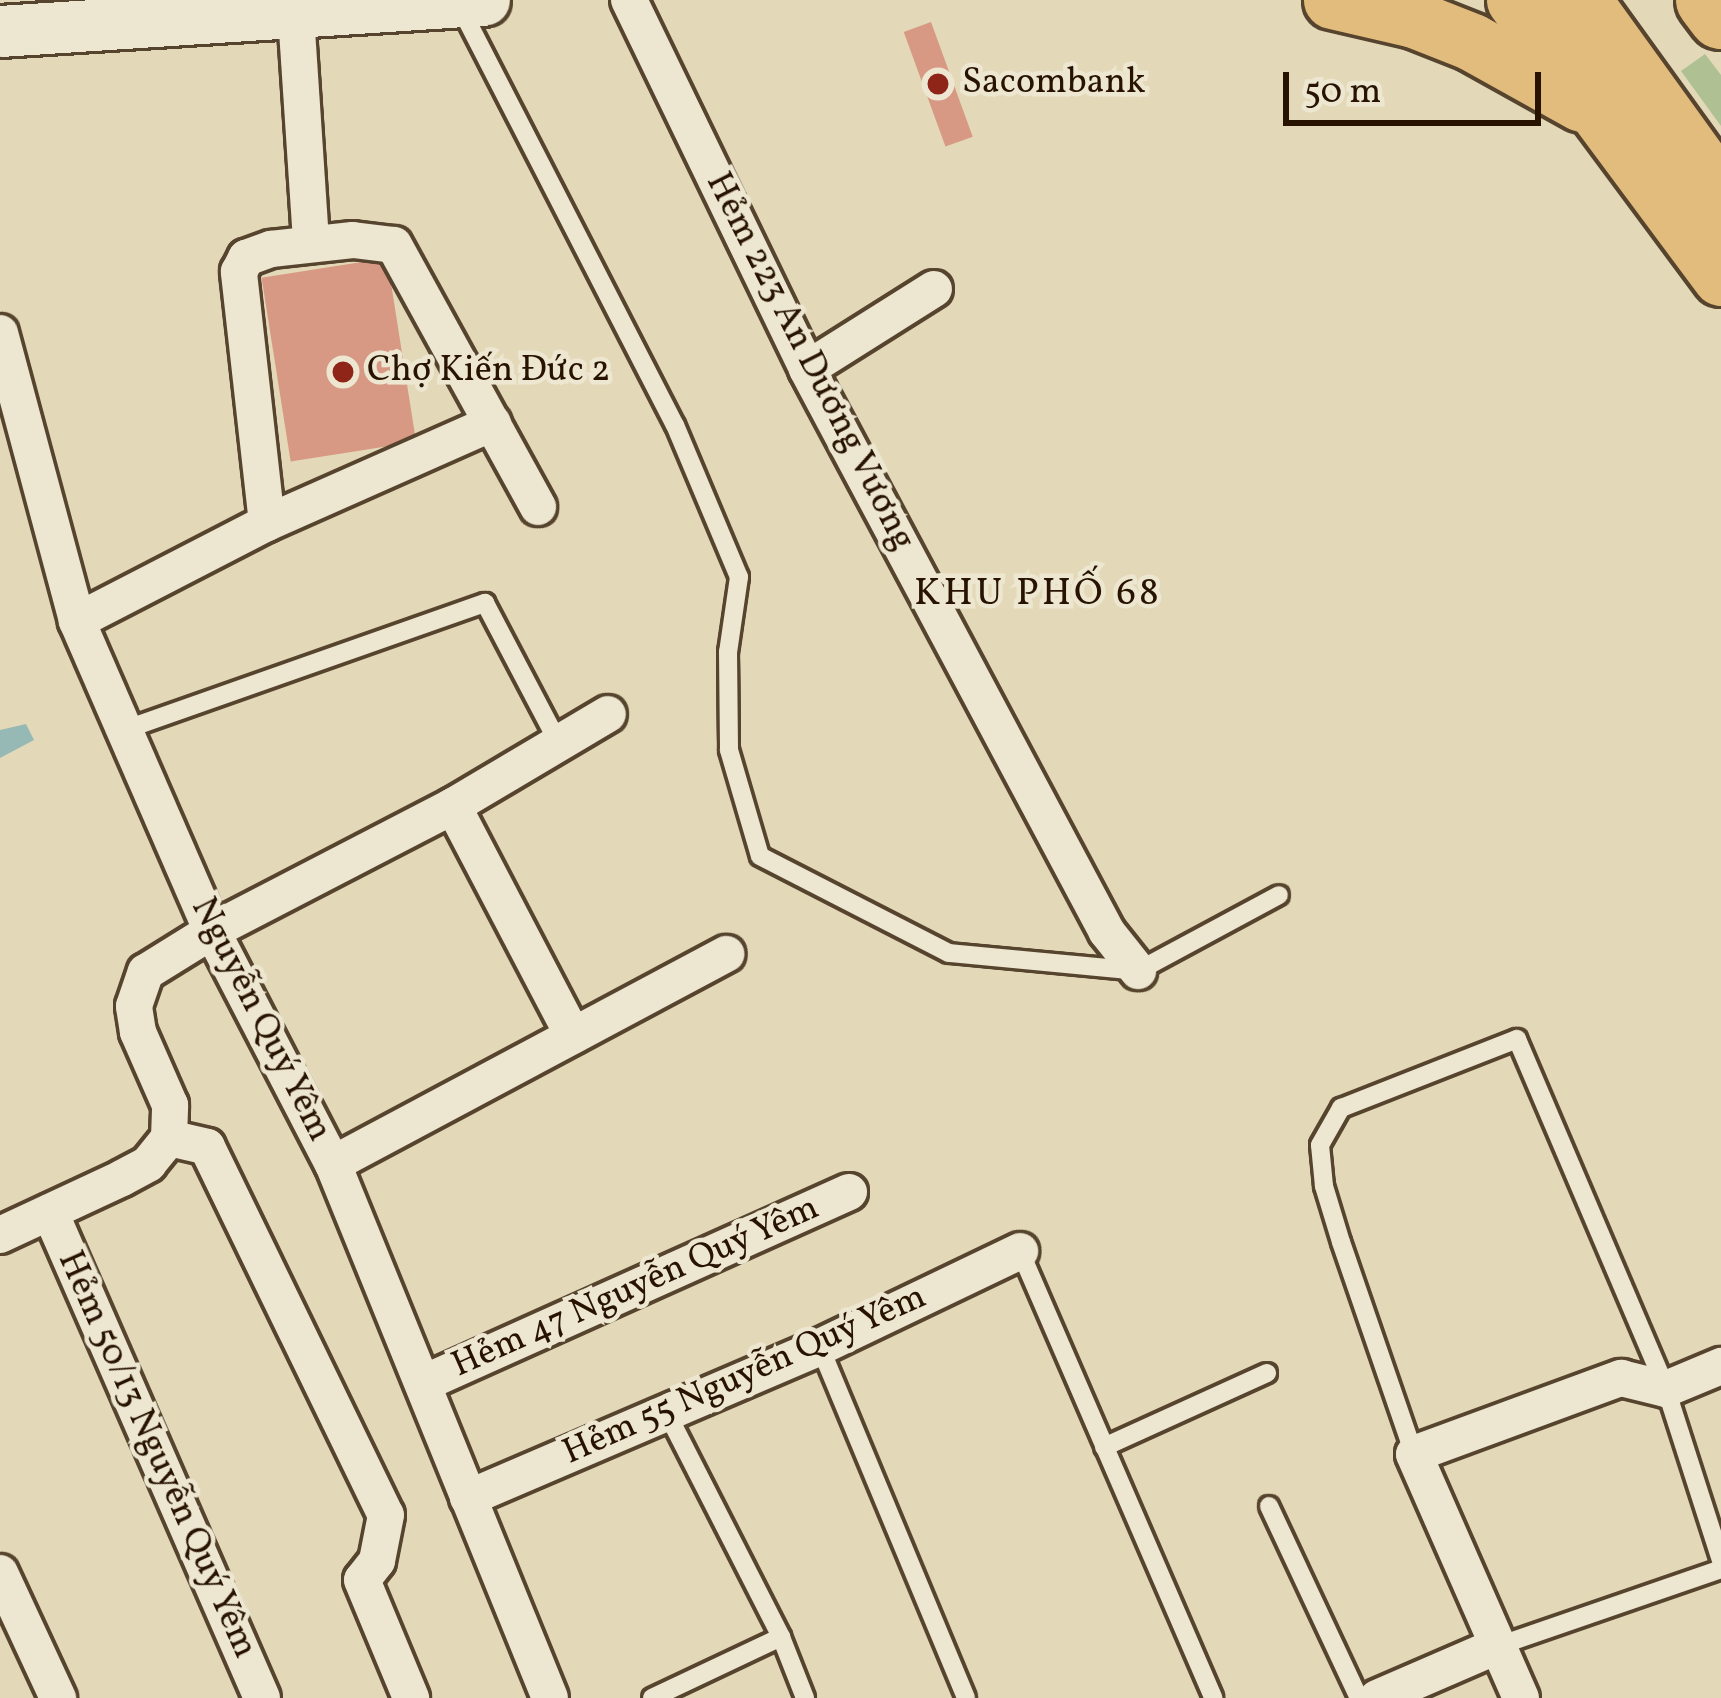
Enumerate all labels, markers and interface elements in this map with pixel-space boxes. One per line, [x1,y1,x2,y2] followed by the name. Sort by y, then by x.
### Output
[1289,48,1547,122] scale bar
[962,62,1146,106] place label: Sacombank
[1304,68,1381,118] text: 50 m
[925,71,951,97] marker: Sacombank
[695,165,923,559] street label: Hẻm 223 An Dương Vương
[367,350,610,394] place label: Chợ Kiến Đức 2
[330,359,356,385] marker: Chợ Kiến Đức 2
[914,571,1162,617] district label: KHU PHỐ 68
[180,890,340,1150] street label: Nguyễn Quý Yêm
[445,1187,827,1389] street label: Hẻm 47 Nguyễn Quý Yêm
[46,1244,266,1666] street label: Hẻm 50/13 Nguyễn Quý Yêm
[556,1276,934,1476] street label: Hẻm 55 Nguyễn Quý Yêm

